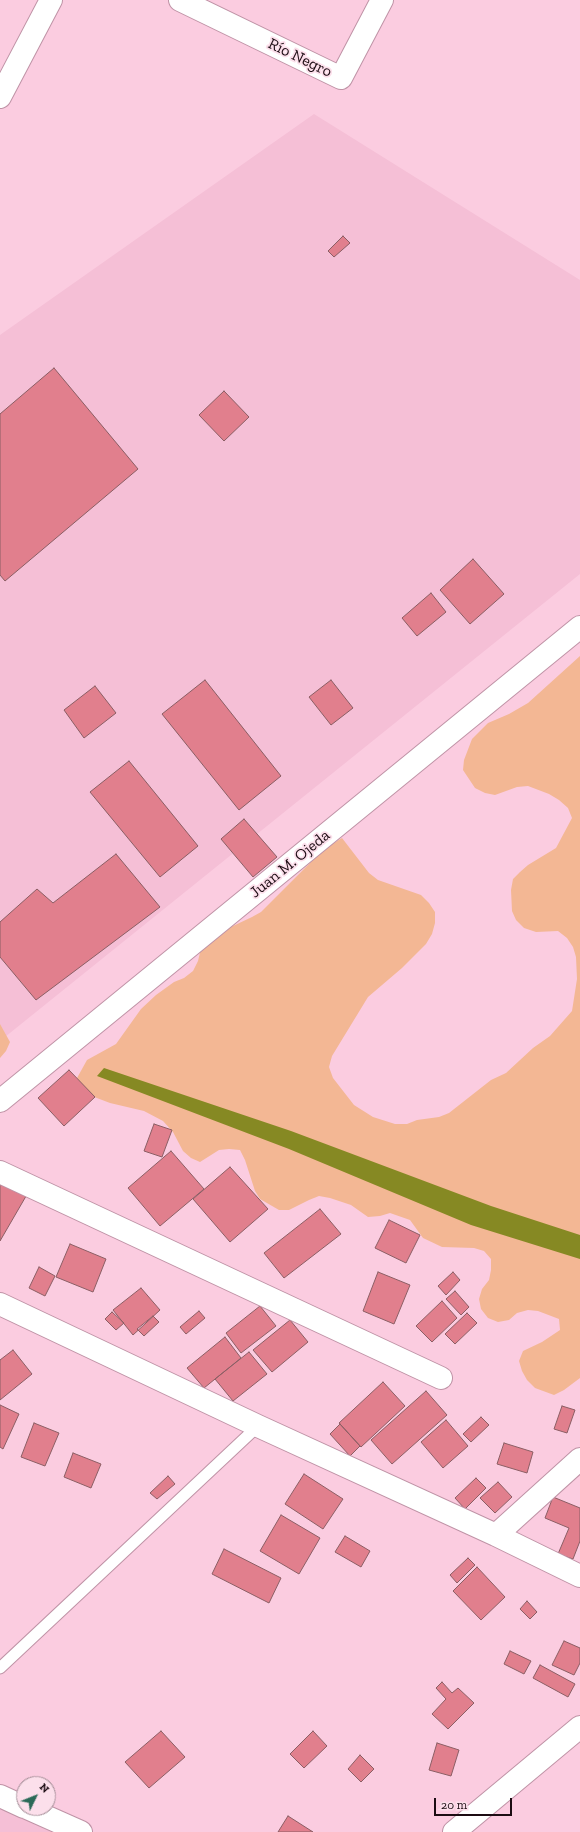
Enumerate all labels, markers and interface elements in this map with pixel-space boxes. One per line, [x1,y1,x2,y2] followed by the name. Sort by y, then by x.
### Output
[265,34,335,82] street label: Río Negro
[246,826,334,902] street label: Juan M. Ojeda
[16,1776,56,1816] north arrow
[37,1781,52,1796] text: N
[436,1790,514,1816] scale bar
[441,1798,467,1812] text: 20 m

